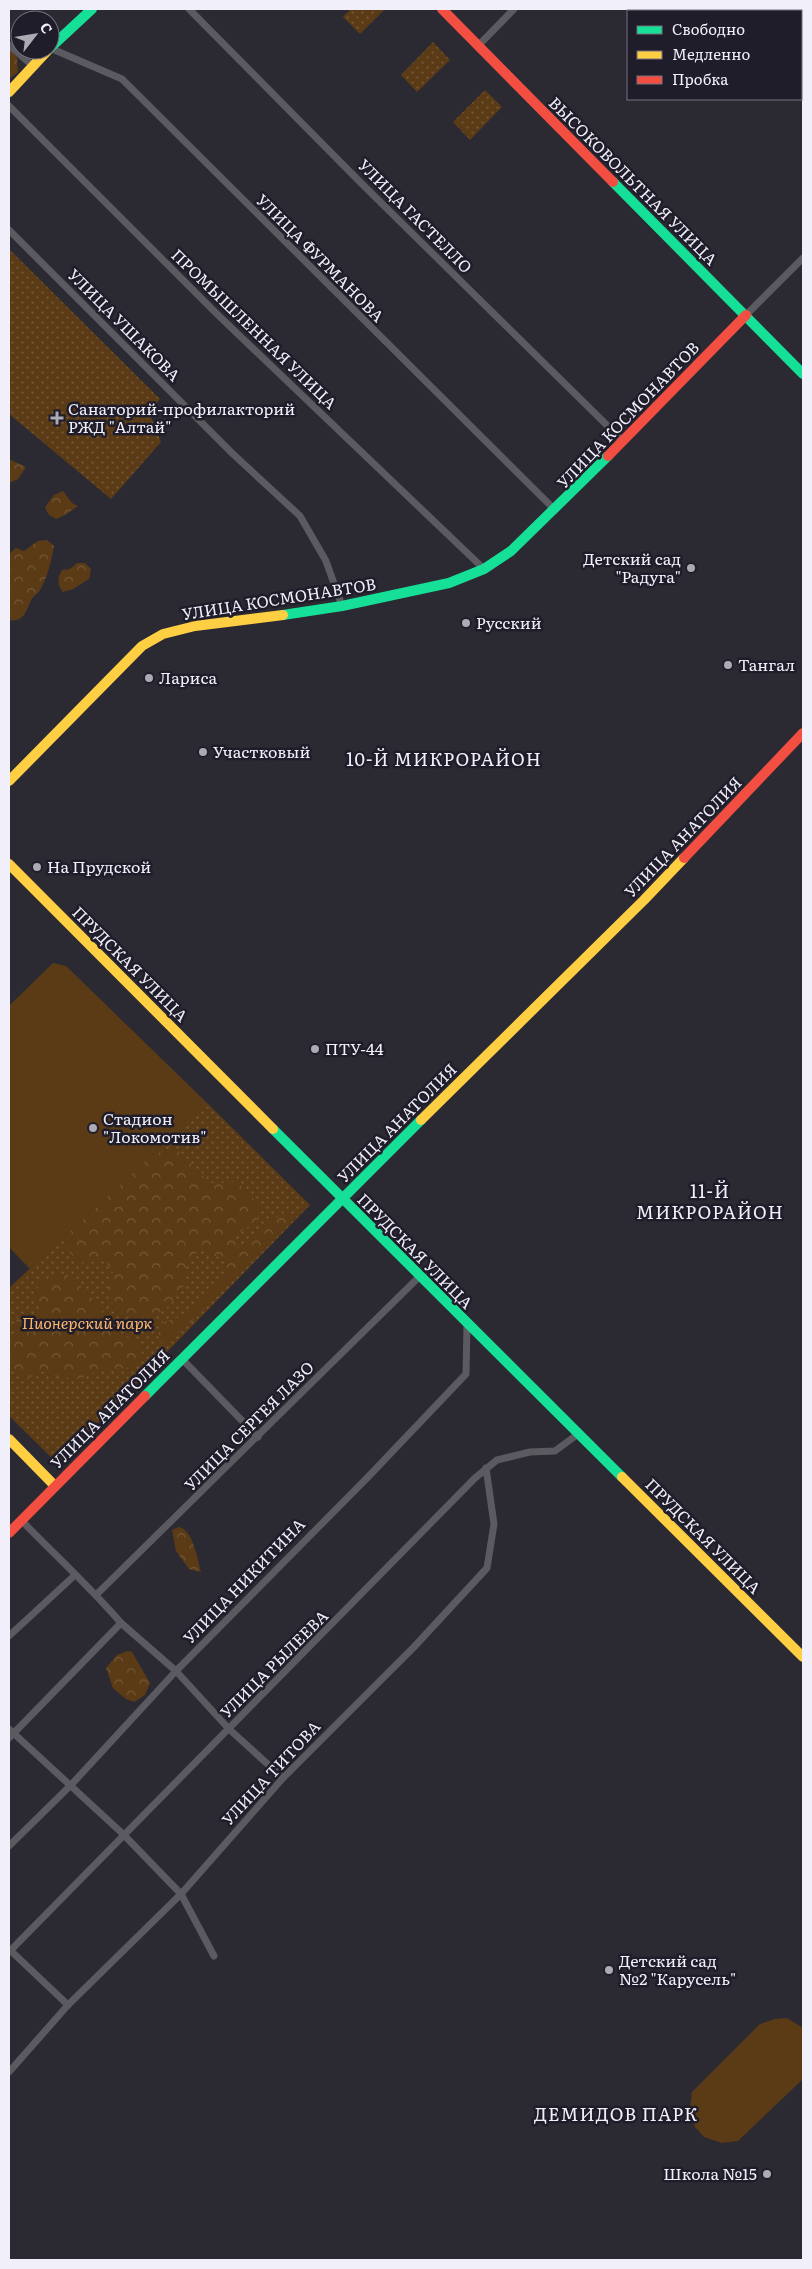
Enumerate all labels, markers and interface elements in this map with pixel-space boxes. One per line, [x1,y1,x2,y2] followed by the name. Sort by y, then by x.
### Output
[10,10,60,60] north arrow
[627,10,802,100] legend
[672,17,745,40] text: Свободно
[36,18,58,37] text: С
[672,42,750,65] text: Медленно
[672,67,729,90] text: Пробка
[544,91,724,270] street label: ВЫСОКОВОЛЬТНАЯ УЛИЦА
[353,153,478,278] street label: УЛИЦА ГАСТЕЛЛО
[251,188,390,327] street label: УЛИЦА ФУРМАНОВА
[166,242,343,414] street label: ПРОМЫШЛЕННАЯ УЛИЦА
[63,262,187,386] street label: УЛИЦА УШАКОВА
[551,335,704,493] street label: УЛИЦА КОСМОНАВТОВ
[68,396,295,438] place label: Санаторий-профилакторий РЖД "Алтай"
[50,411,64,425] marker: Санаторий-профилакторий РЖД "Алтай"
[583,546,681,588] place label: Детский сад "Радуга"
[685,562,697,574] marker: Детский сад "Радуга"
[180,571,378,625] street label: УЛИЦА КОСМОНАВТОВ
[476,610,542,634] place label: Русский
[460,617,472,629] marker: Русский
[738,652,795,676] place label: Тангал
[722,659,734,671] marker: Тангал
[159,665,218,689] place label: Лариса
[143,672,155,684] marker: Лариса
[213,739,310,763] place label: Участковый
[346,745,542,772] district label: 10-Й МИКРОРАЙОН
[197,746,209,758] marker: Участковый
[618,770,747,902] street label: УЛИЦА АНАТОЛИЯ
[47,854,151,878] place label: На Прудской
[31,861,43,873] marker: На Прудской
[67,900,194,1027] street label: ПРУДСКАЯ УЛИЦА
[325,1036,384,1060] place label: ПТУ-44
[309,1043,321,1055] marker: ПТУ-44
[331,1057,461,1187] street label: УЛИЦА АНАТОЛИЯ
[103,1106,206,1148] place label: Стадион "Локомотив"
[87,1122,99,1134] marker: Стадион "Локомотив"
[636,1177,784,1225] district label: 11-Й МИКРОРАЙОН
[352,1187,479,1314] street label: ПРУДСКАЯ УЛИЦА
[22,1310,153,1334] park label: Пионерский парк
[44,1343,174,1473] street label: УЛИЦА АНАТОЛИЯ
[178,1355,319,1496] street label: УЛИЦА СЕРГЕЯ ЛАЗО
[640,1472,767,1599] street label: ПРУДСКАЯ УЛИЦА
[177,1512,310,1649] street label: УЛИЦА НИКИТИНА
[214,1604,333,1723] street label: УЛИЦА РЫЛЕЕВА
[215,1714,325,1830] street label: УЛИЦА ТИТОВА
[619,1948,736,1990] place label: Детский сад №2 "Карусель"
[603,1964,615,1976] marker: Детский сад №2 "Карусель"
[534,2100,698,2127] district label: ДЕМИДОВ ПАРК
[663,2161,757,2185] place label: Школа №15
[761,2168,773,2180] marker: Школа №15

